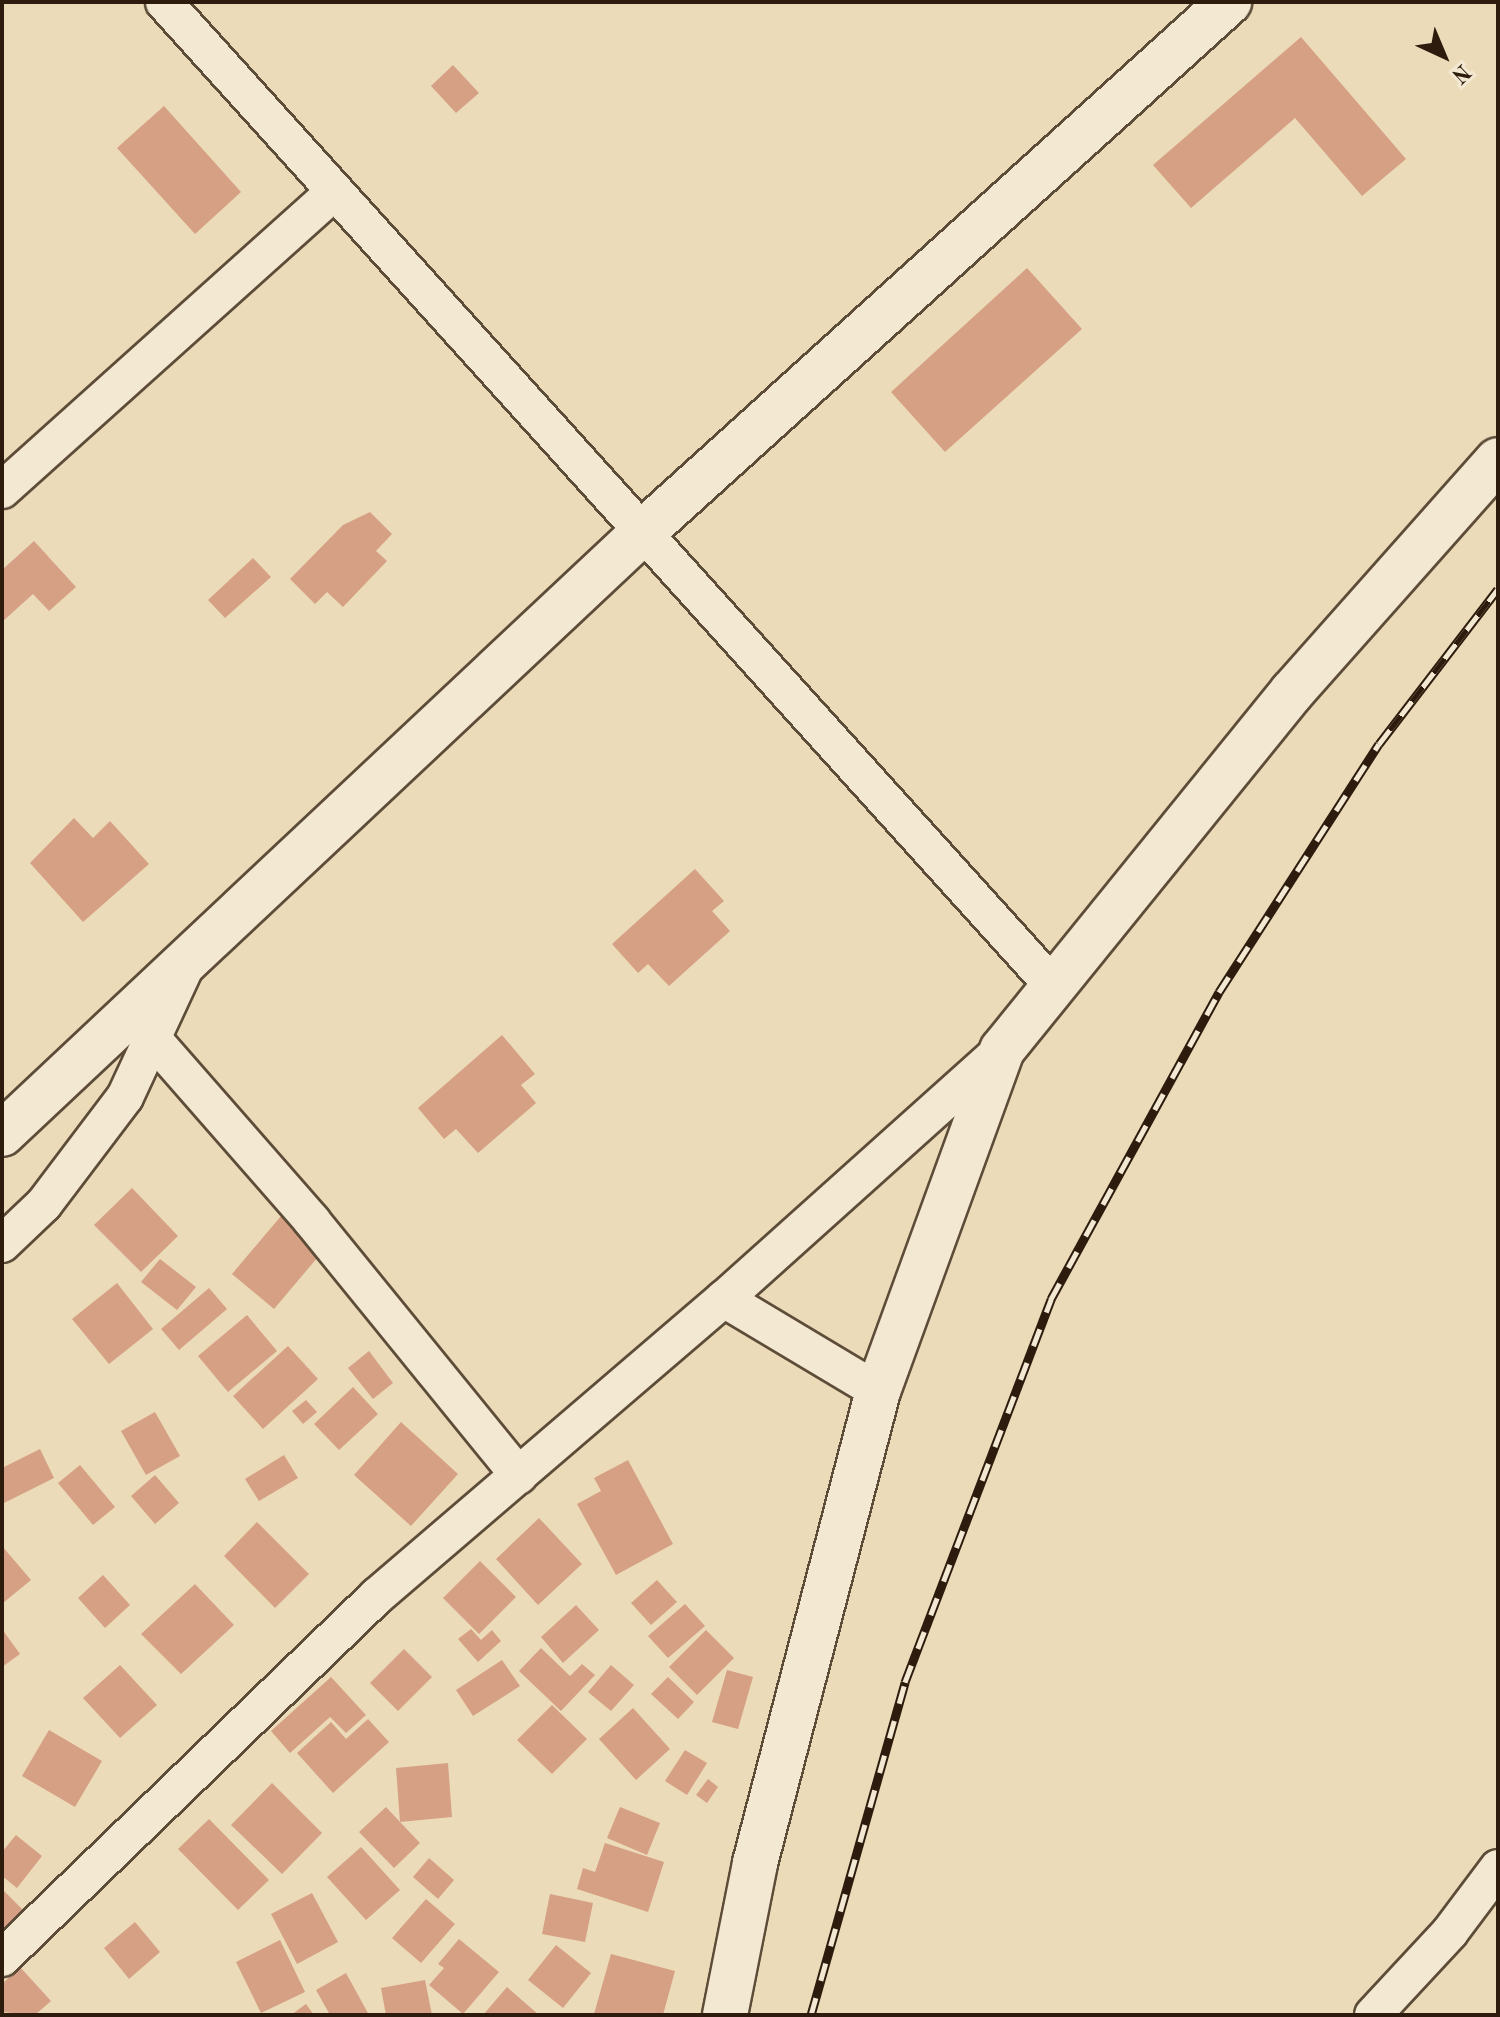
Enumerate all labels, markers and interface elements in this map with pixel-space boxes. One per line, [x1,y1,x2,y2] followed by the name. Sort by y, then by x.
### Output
[1404,16,1484,96] north arrow
[1447,60,1474,87] text: N

